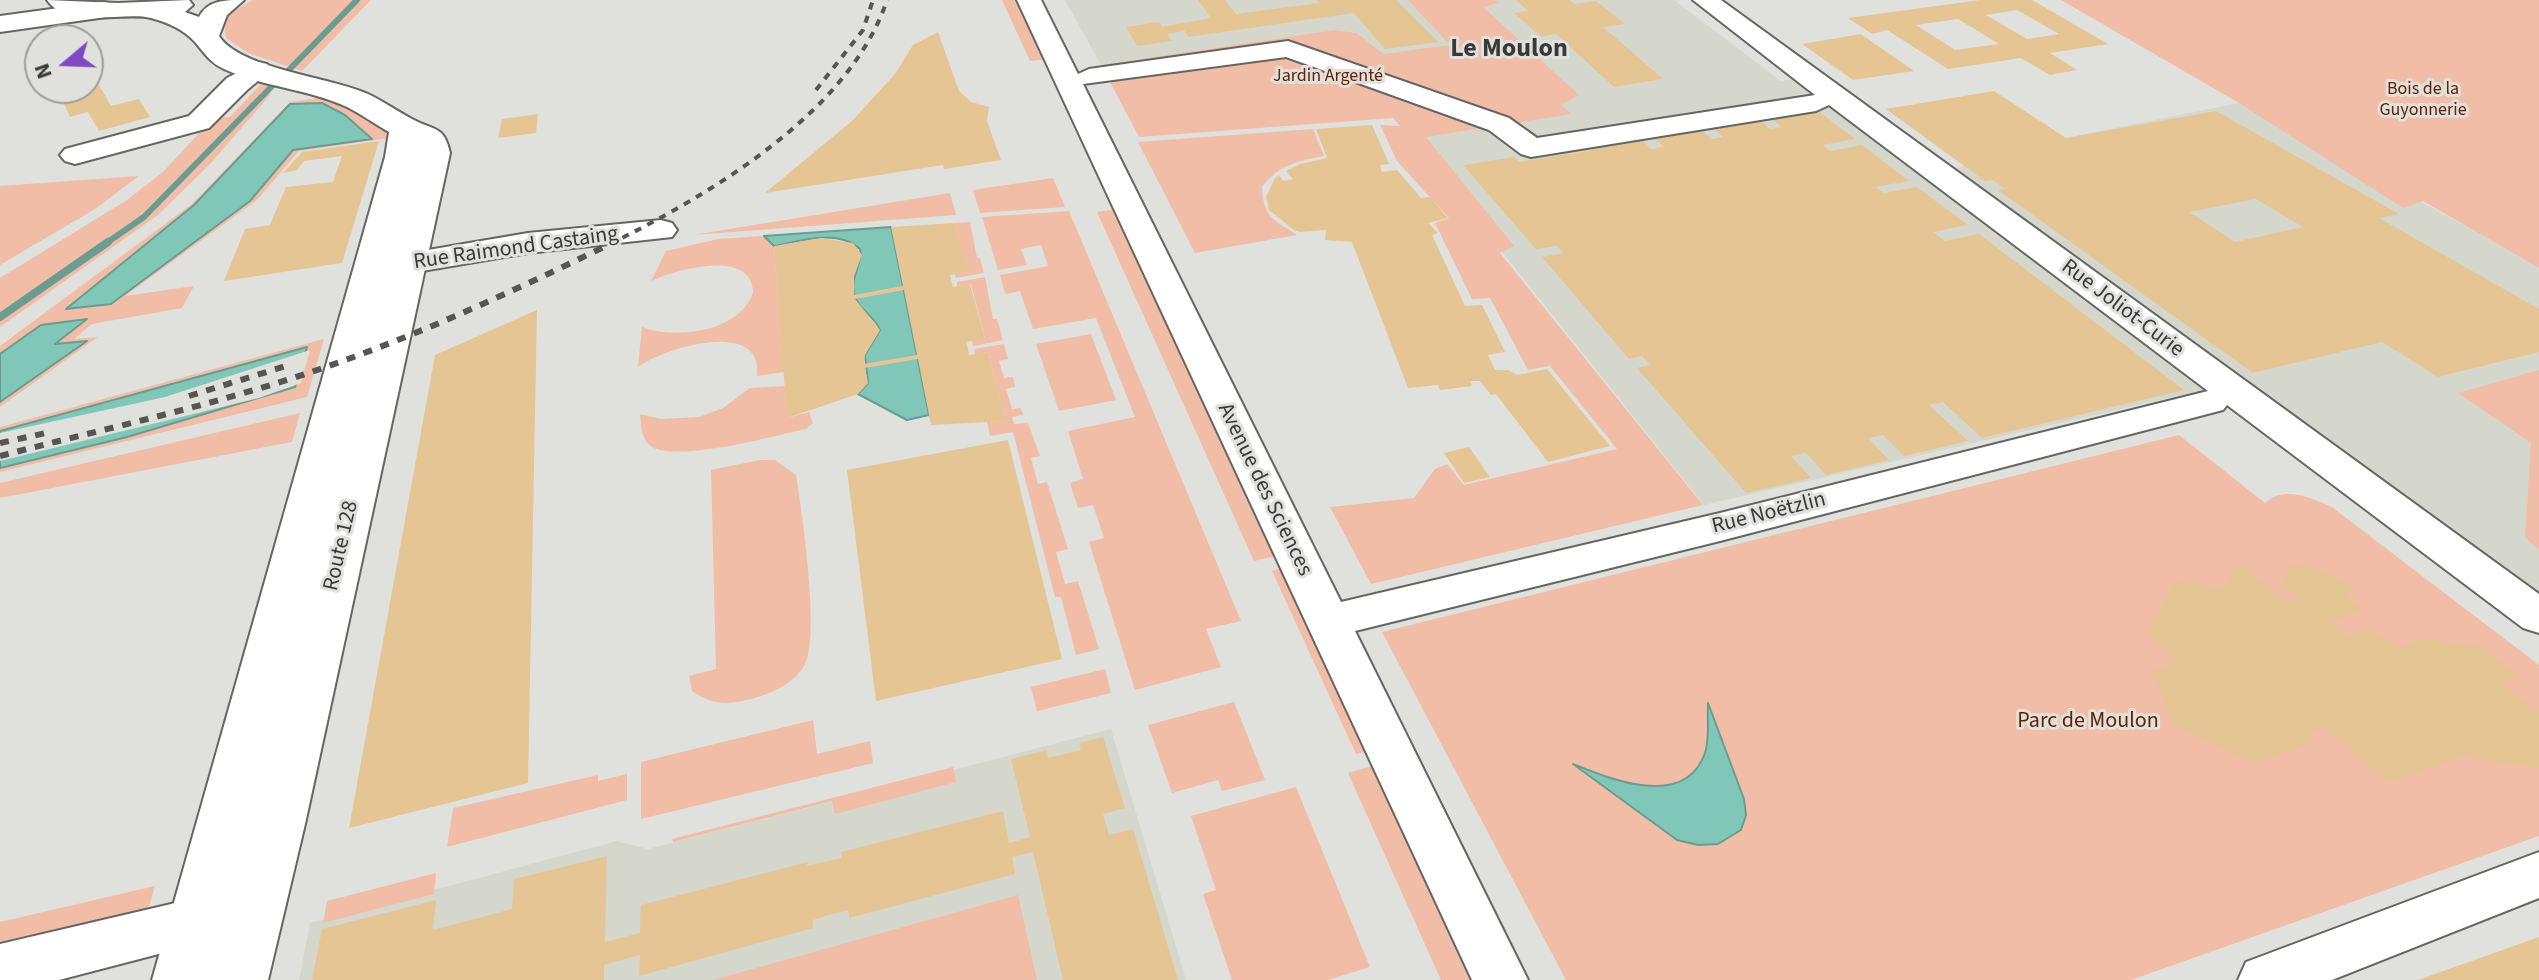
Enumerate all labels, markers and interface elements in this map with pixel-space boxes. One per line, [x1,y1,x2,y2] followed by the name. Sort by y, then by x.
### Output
[24,24,104,104] north arrow
[1450,34,1568,66] district label: Le Moulon
[26,59,61,83] text: N
[1273,66,1383,88] park label: Jardin Argenté
[2379,79,2467,122] park label: Bois de la Guyonnerie
[412,222,620,276] street label: Rue Raimond Castaing
[2055,254,2189,364] street label: Rue Joliot-Curie
[1211,399,1317,581] street label: Avenue des Sciences
[1709,487,1829,541] street label: Rue Noëtzlin
[319,498,365,594] street label: Route 128
[2017,709,2159,735] park label: Parc de Moulon

